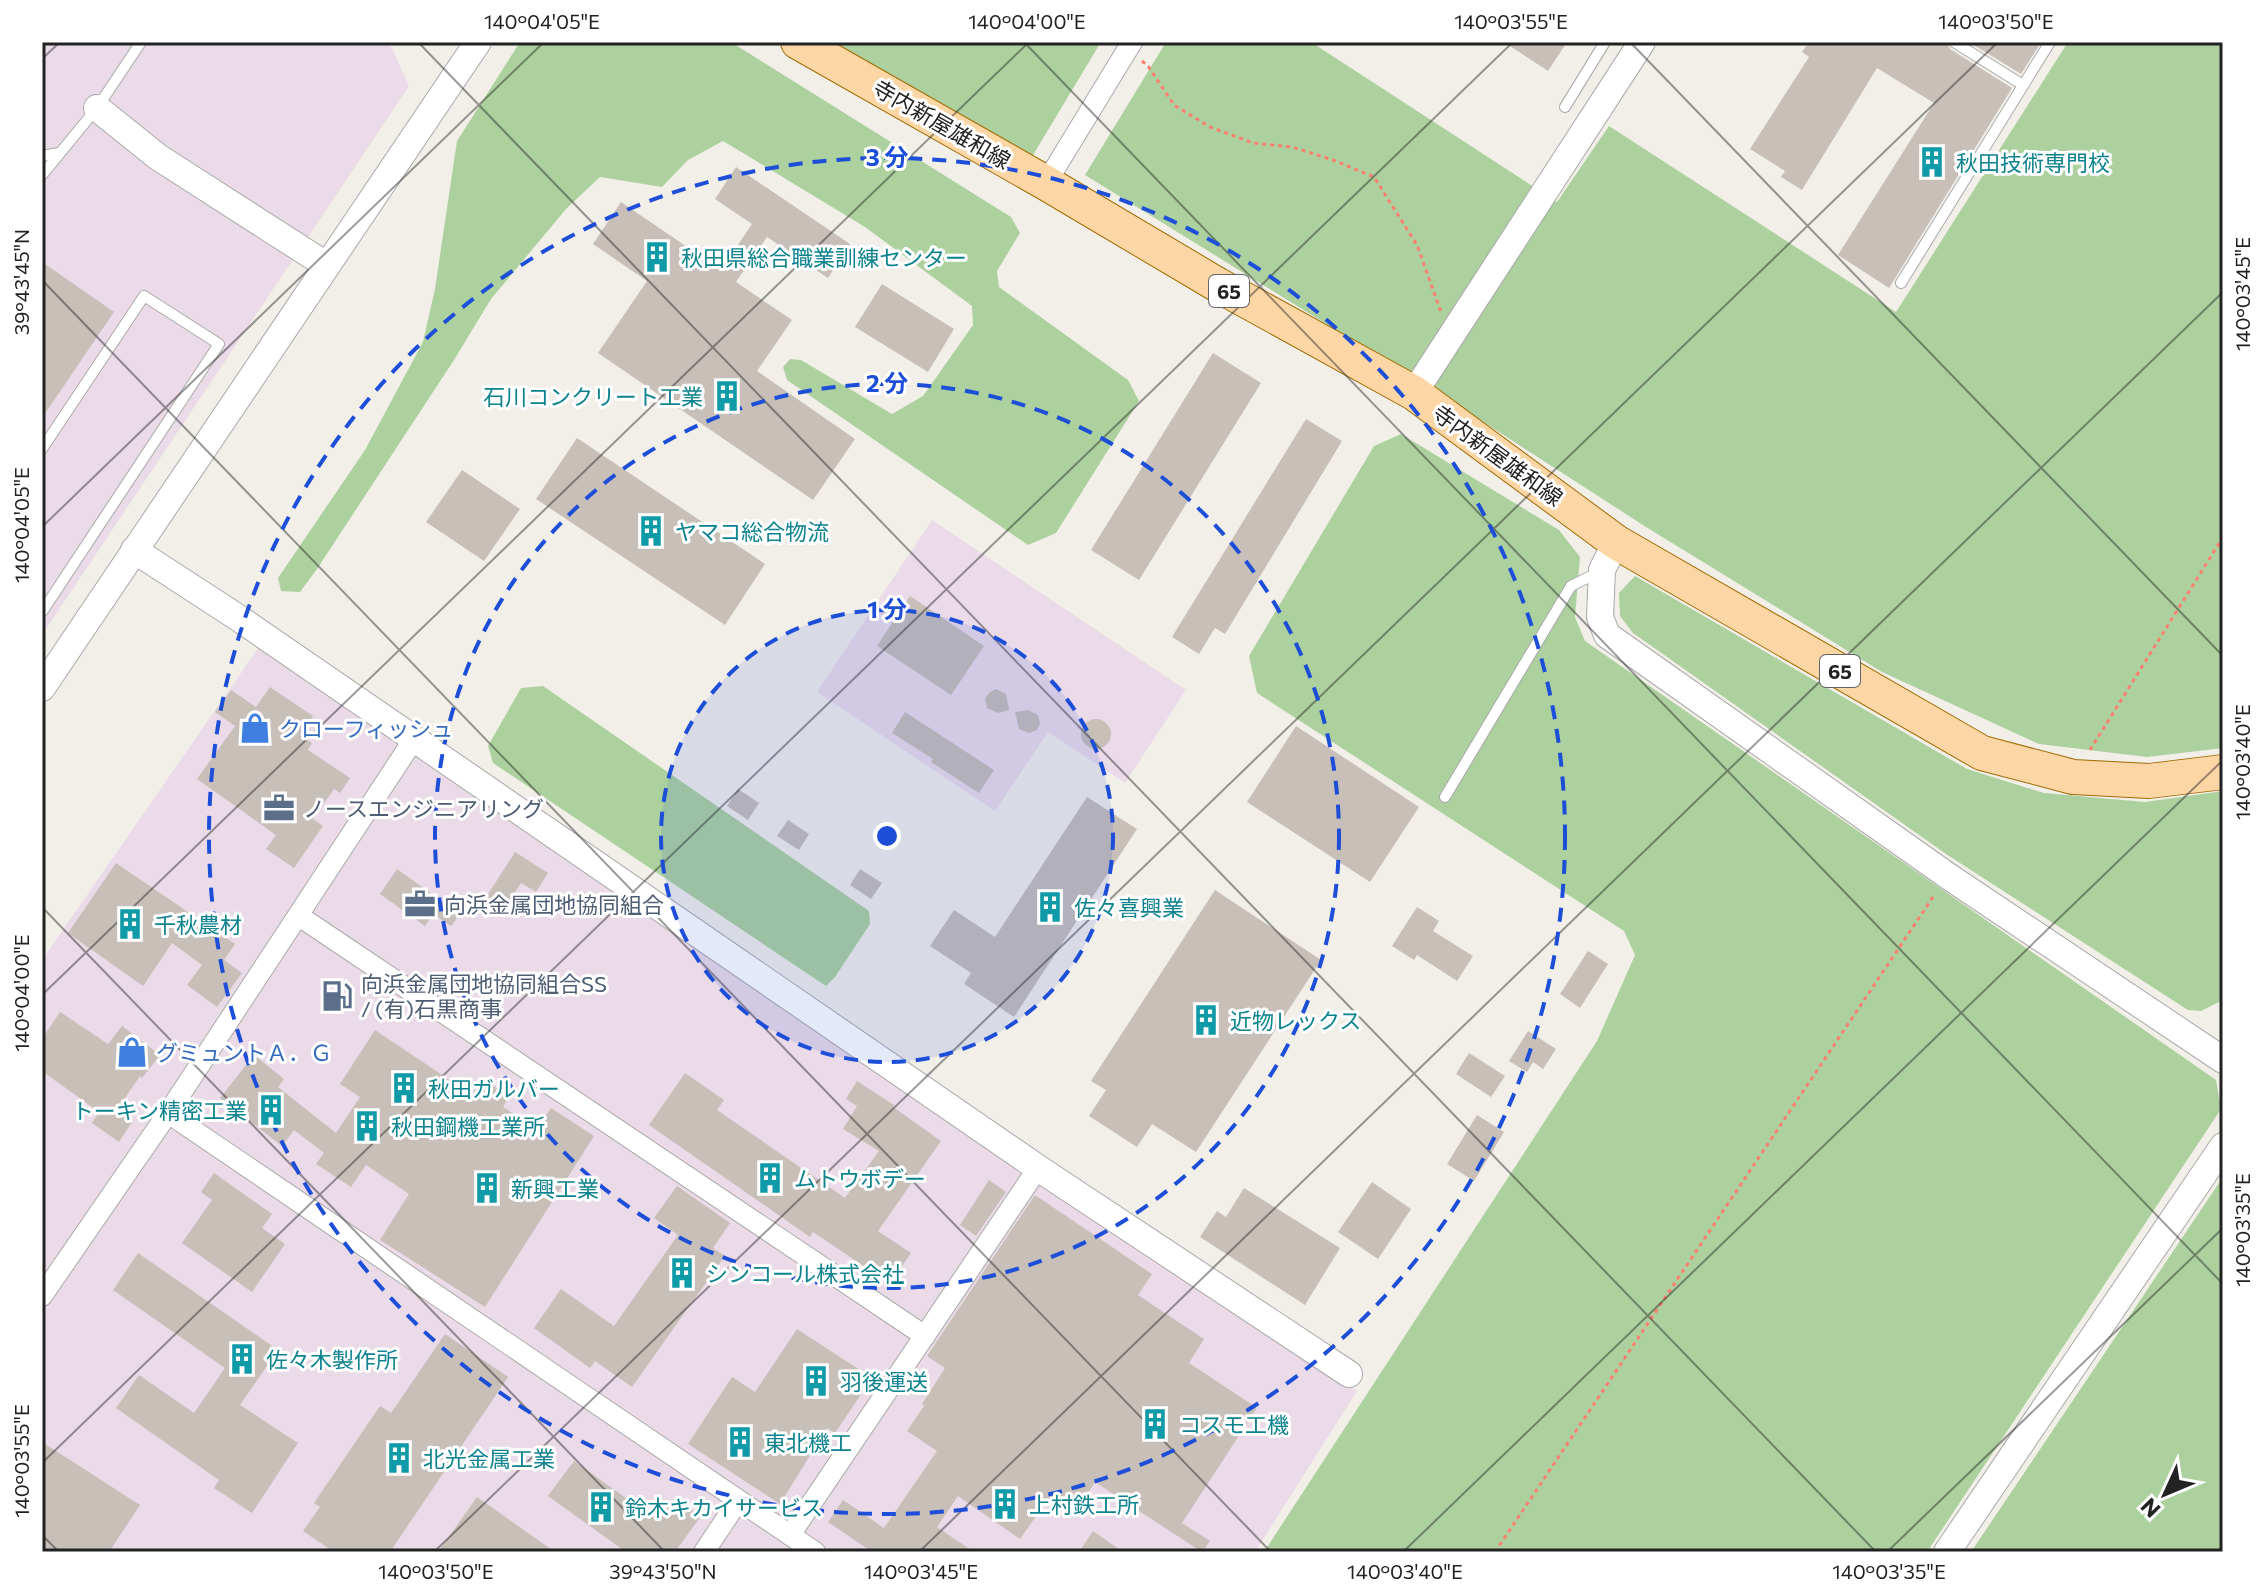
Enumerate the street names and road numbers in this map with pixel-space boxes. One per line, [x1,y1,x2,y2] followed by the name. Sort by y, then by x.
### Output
[869,74,1015,174] street label: 寺内新屋雄和線
[1209,275,1249,307] road number: 65
[1428,399,1568,511] street label: 寺内新屋雄和線
[1820,655,1860,687] road number: 65

